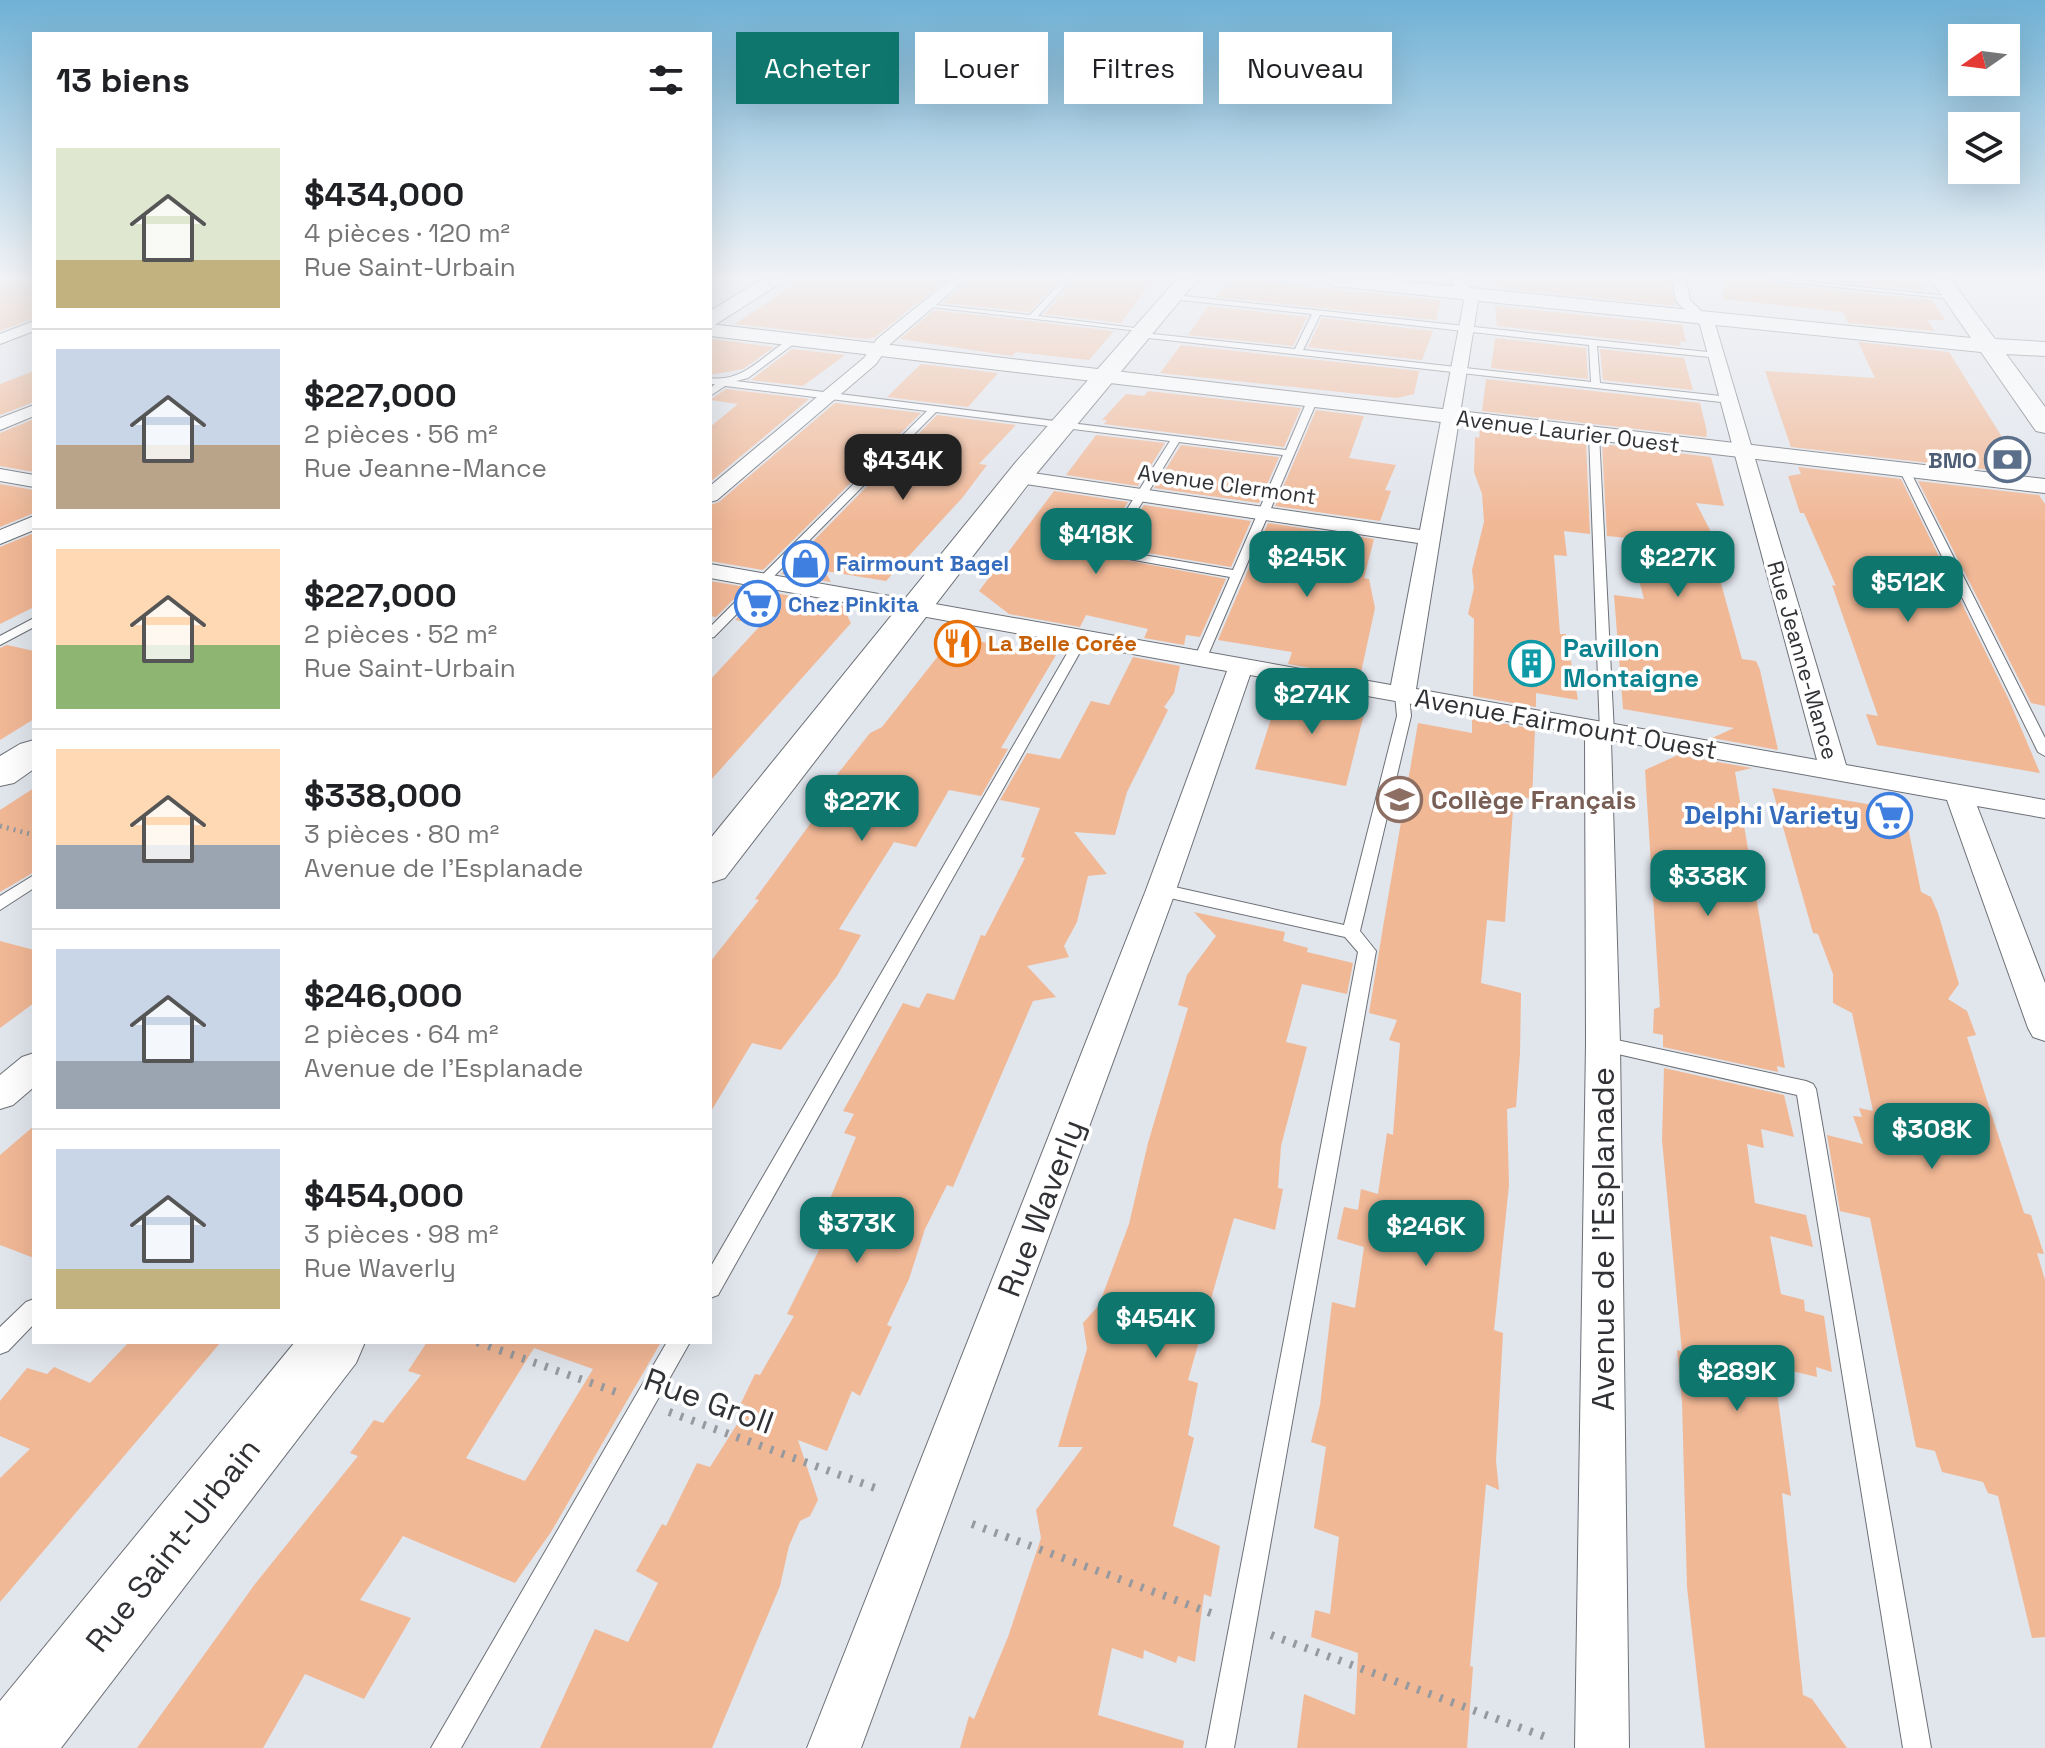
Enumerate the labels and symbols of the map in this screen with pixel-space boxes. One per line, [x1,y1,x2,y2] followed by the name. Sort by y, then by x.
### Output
[1948,24,2020,96] north arrow
[1455,403,1681,459] street label: Avenue Laurier Ouest
[847,434,959,502] pin: $434K
[1984,436,2032,484] bank icon: BMO
[1928,446,1977,474] place label: BMO
[1136,458,1318,510] street label: Avenue Clermont
[1040,508,1152,576] pin: $418K
[1251,531,1363,599] pin: $245K
[1622,531,1734,599] pin: $227K
[781,539,829,587] shop icon: Fairmount Bagel
[836,549,1009,577] place label: Fairmount Bagel
[1852,556,1964,624] pin: $512K
[1761,557,1845,763] street label: Rue Jeanne-Mance
[733,580,781,628] supermarket icon: Chez Pinkita
[788,590,919,618] place label: Chez Pinkita
[933,619,981,667] restaurant icon: La Belle Corée
[988,629,1137,657] place label: La Belle Corée
[1563,631,1699,695] place label: Pavillon Montaigne
[1508,639,1556,687] building icon: Pavillon Montaigne
[1256,668,1368,736] pin: $274K
[1412,681,1720,767] street label: Avenue Fairmount Ouest
[806,775,918,843] pin: $227K
[1376,776,1424,824] school or university icon: Collège Français
[1431,783,1636,817] place label: Collège Français
[1866,791,1914,839] supermarket icon: Delphi Variety
[1684,798,1859,832] place label: Delphi Variety
[1652,850,1764,918] pin: $338K
[1583,1067,1623,1411] street label: Avenue de l'Esplanade
[1876,1103,1988,1171] pin: $308K
[989,1114,1093,1302] street label: Rue Waverly
[801,1197,913,1265] pin: $373K
[1370,1200,1482,1268] pin: $246K
[1100,1292,1212,1360] pin: $454K
[1681,1345,1793,1413] pin: $289K
[639,1359,779,1443] street label: Rue Groll
[77,1430,269,1660] street label: Rue Saint-Urbain

